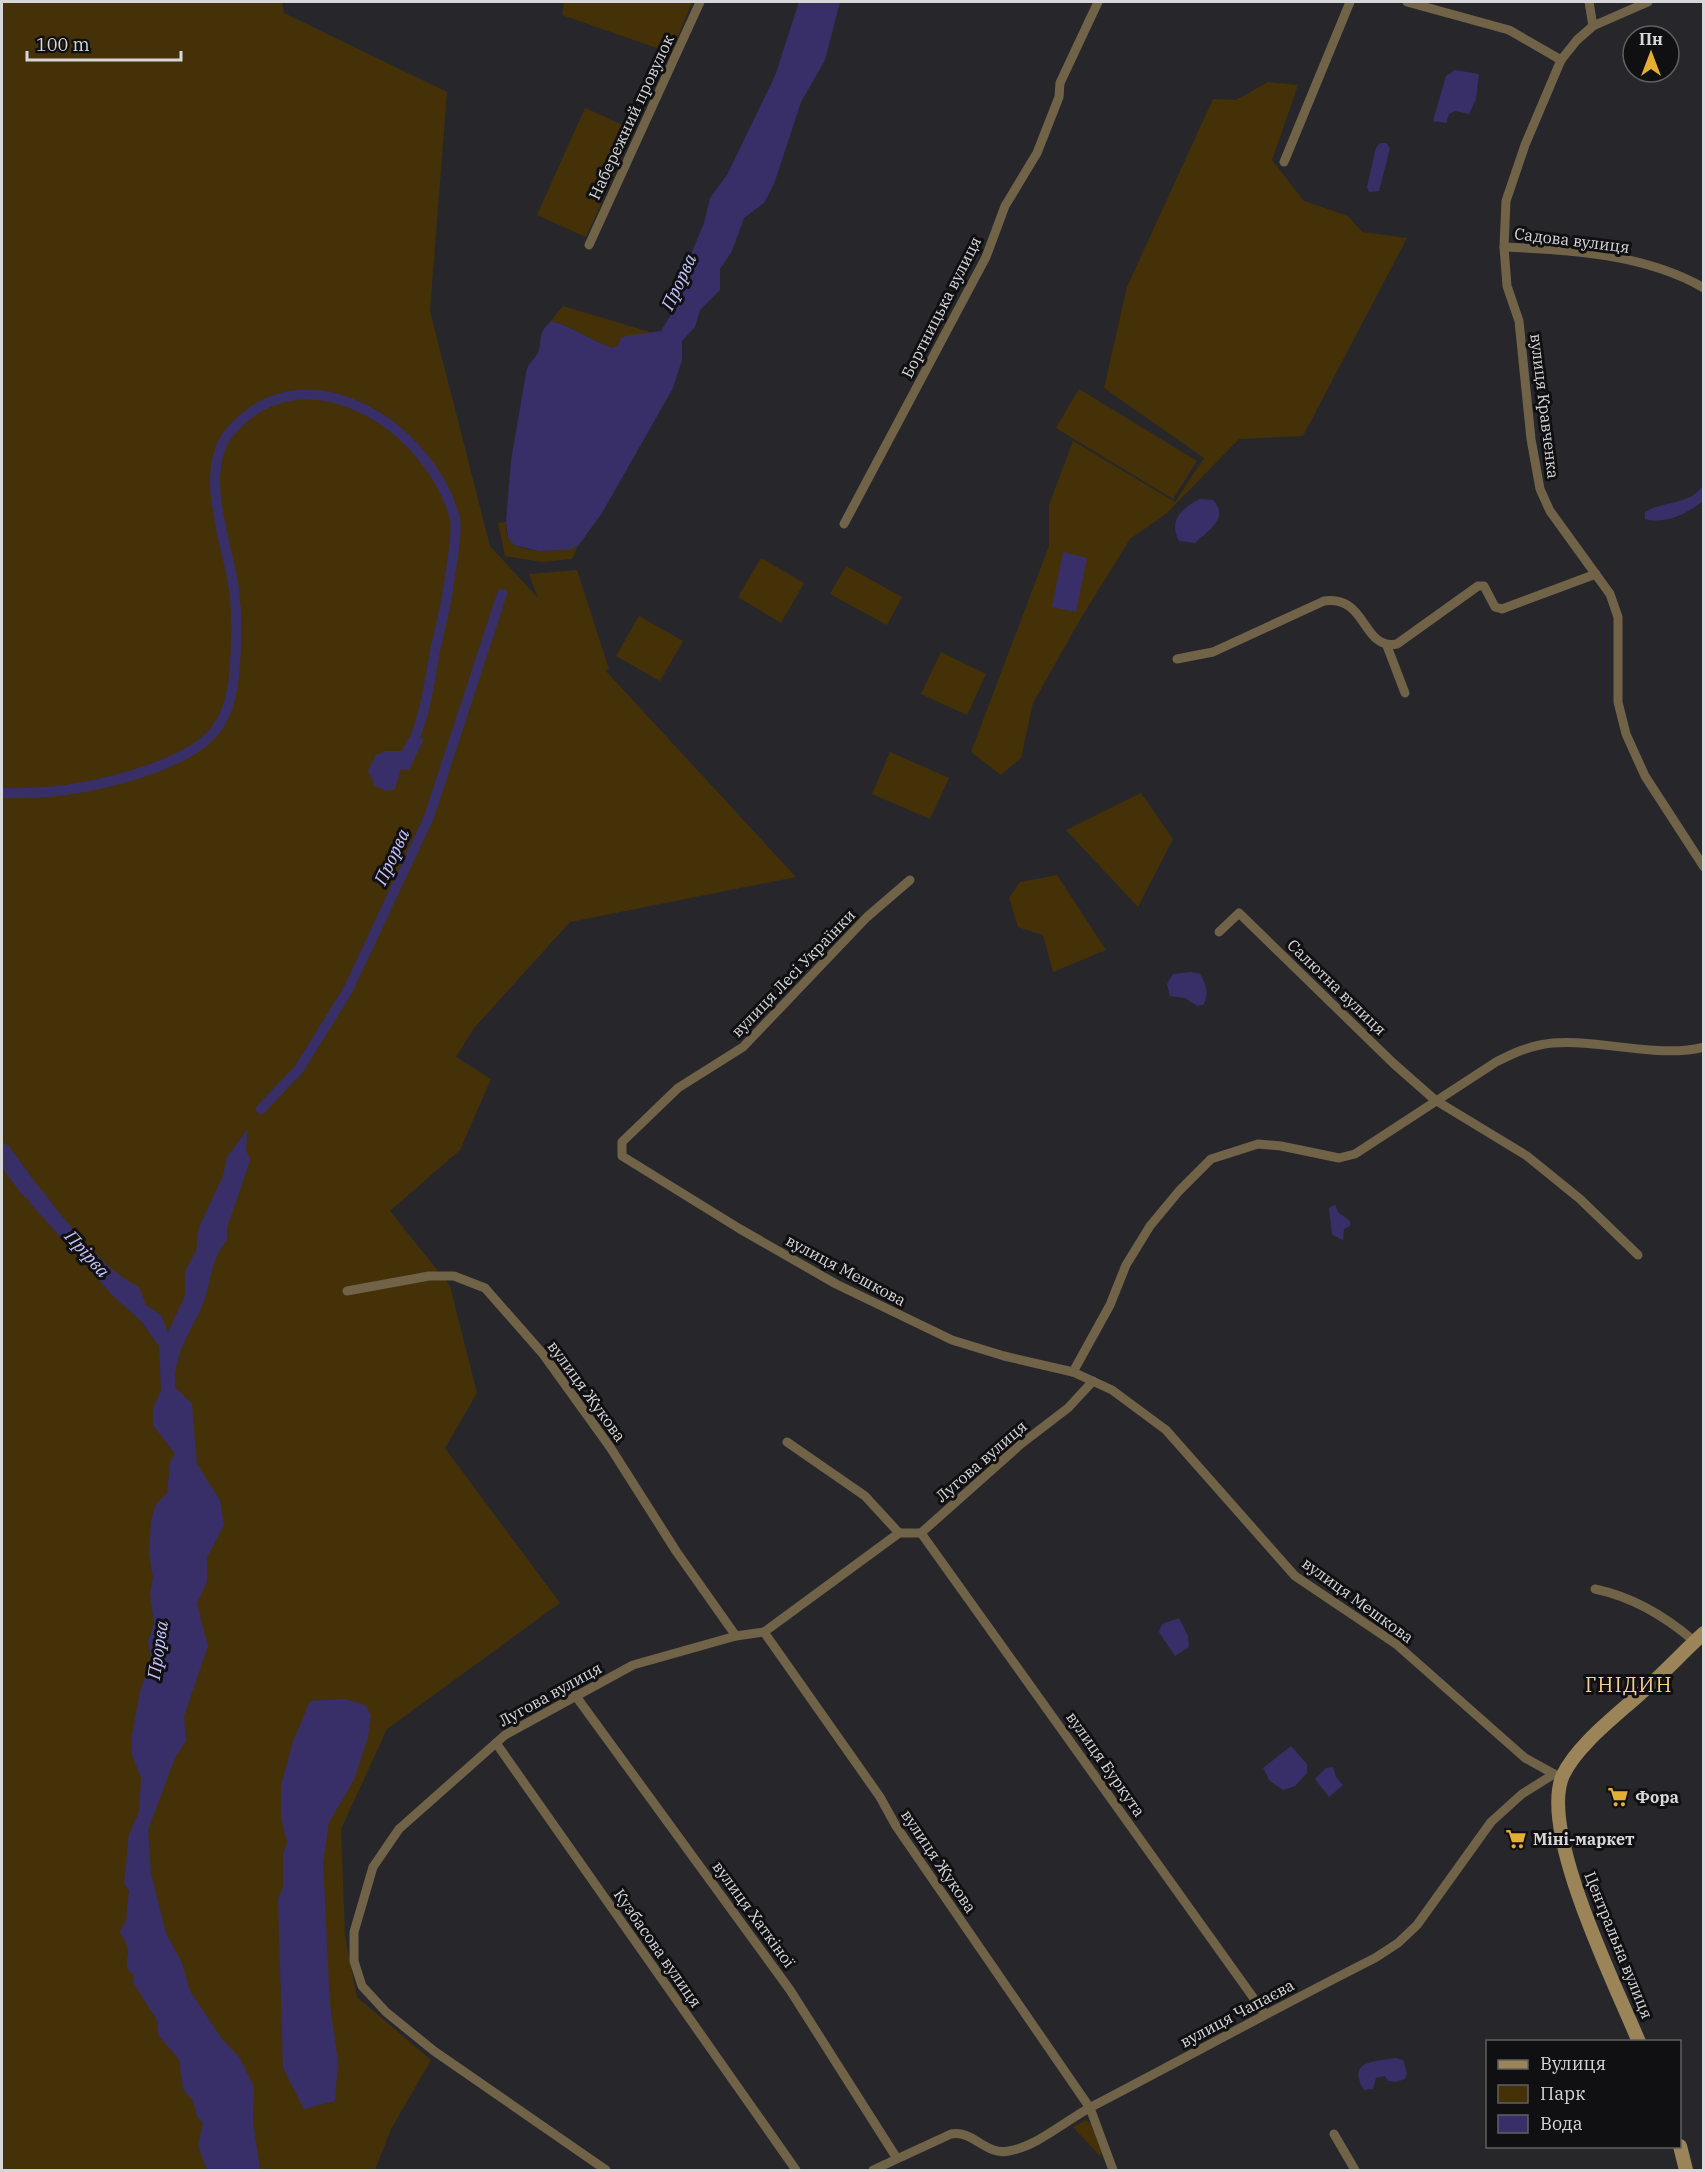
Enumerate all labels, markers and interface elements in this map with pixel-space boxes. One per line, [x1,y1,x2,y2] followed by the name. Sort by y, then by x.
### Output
[27,24,182,62] scale bar
[1621,24,1681,84] north arrow
[1639,29,1663,49] text: Пн
[584,31,678,203] street label: Набережний провулок
[36,33,90,56] text: 100 m
[1513,223,1631,257] street label: Садова вулиця
[897,233,985,381] street label: Бортницька вулиця
[655,250,702,314] water label: Прорва
[1526,332,1564,480] street label: вулиця Кравченка
[368,825,415,889] water label: Прорва
[727,905,859,1041] street label: вулиця Лесі Українки
[1283,935,1391,1039] street label: Салютна вулиця
[59,1224,115,1282] water label: Прірва
[783,1230,910,1310] street label: вулиця Мешкова
[544,1337,631,1446] street label: вулиця Жукова
[931,1416,1031,1506] street label: Лугова вулиця
[1298,1553,1418,1647] street label: вулиця Мешкова
[142,1619,173,1682] water label: Прорва
[495,1657,605,1731] street label: Лугова вулиця
[1585,1671,1673,1698] district label: ГНІДИН
[1062,1708,1150,1821] street label: вулиця Буркута
[1606,1785,1630,1809] supermarket icon: Фора
[1635,1787,1679,1807] place label: Фора
[897,1806,981,1917] street label: вулиця Жукова
[1504,1827,1528,1851] supermarket icon: Міні-маркет
[1533,1829,1635,1849] place label: Міні-маркет
[709,1857,799,1971] street label: вулиця Хаткіної
[1580,1869,1658,2021] street label: Центральна вулиця
[610,1885,706,2011] street label: Кузбасова вулиця
[1177,1974,1298,2051] street label: вулиця Чапаєва
[1486,2040,1681,2148] legend
[1540,2052,1606,2075] text: Вулиця
[1540,2082,1586,2105] text: Парк
[1540,2112,1583,2135] text: Вода

